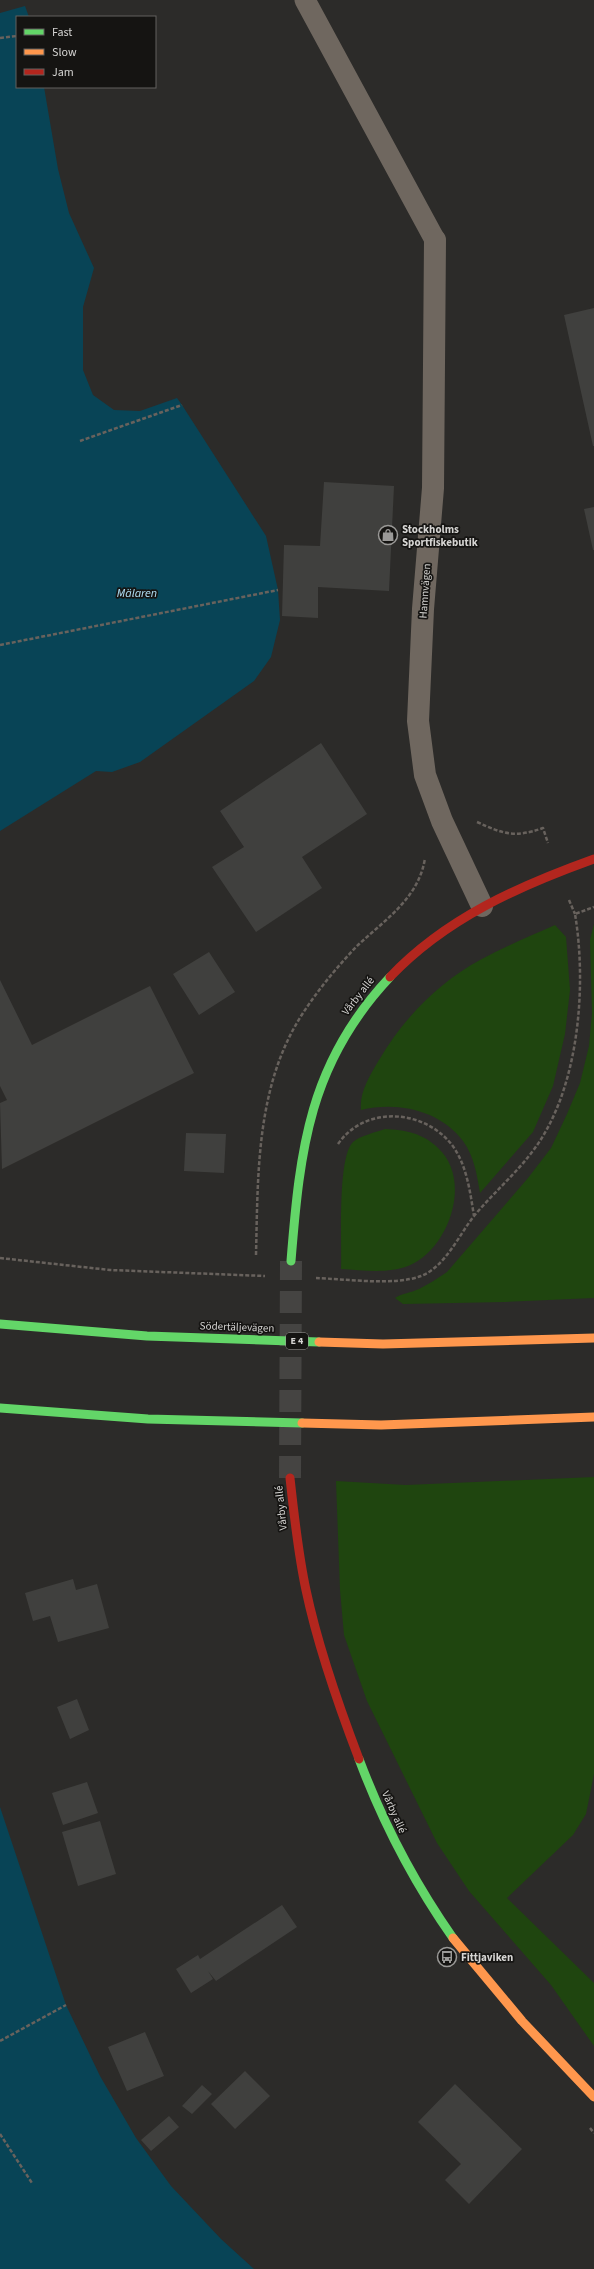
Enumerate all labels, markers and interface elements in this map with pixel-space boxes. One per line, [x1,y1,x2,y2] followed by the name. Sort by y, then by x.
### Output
[16,16,156,88] legend
[52,24,72,41] text: Fast
[52,44,77,61] text: Slow
[52,64,74,81] text: Jam
[402,522,478,550] place label: Stockholms Sportfiskebutik
[377,524,399,546] shop icon: Stockholms Sportfiskebutik
[416,563,434,619] street label: Hamnvägen
[117,585,157,602] water label: Mälaren
[338,973,378,1018] street label: Vårby allé
[199,1318,275,1336] street label: Södertäljevägen
[286,1333,308,1349] road number: E 4
[271,1484,291,1531] street label: Vårby allé
[378,1788,410,1836] street label: Vårby allé
[436,1946,458,1968] bus stop icon: Fittjaviken
[461,1950,513,1965] place label: Fittjaviken

